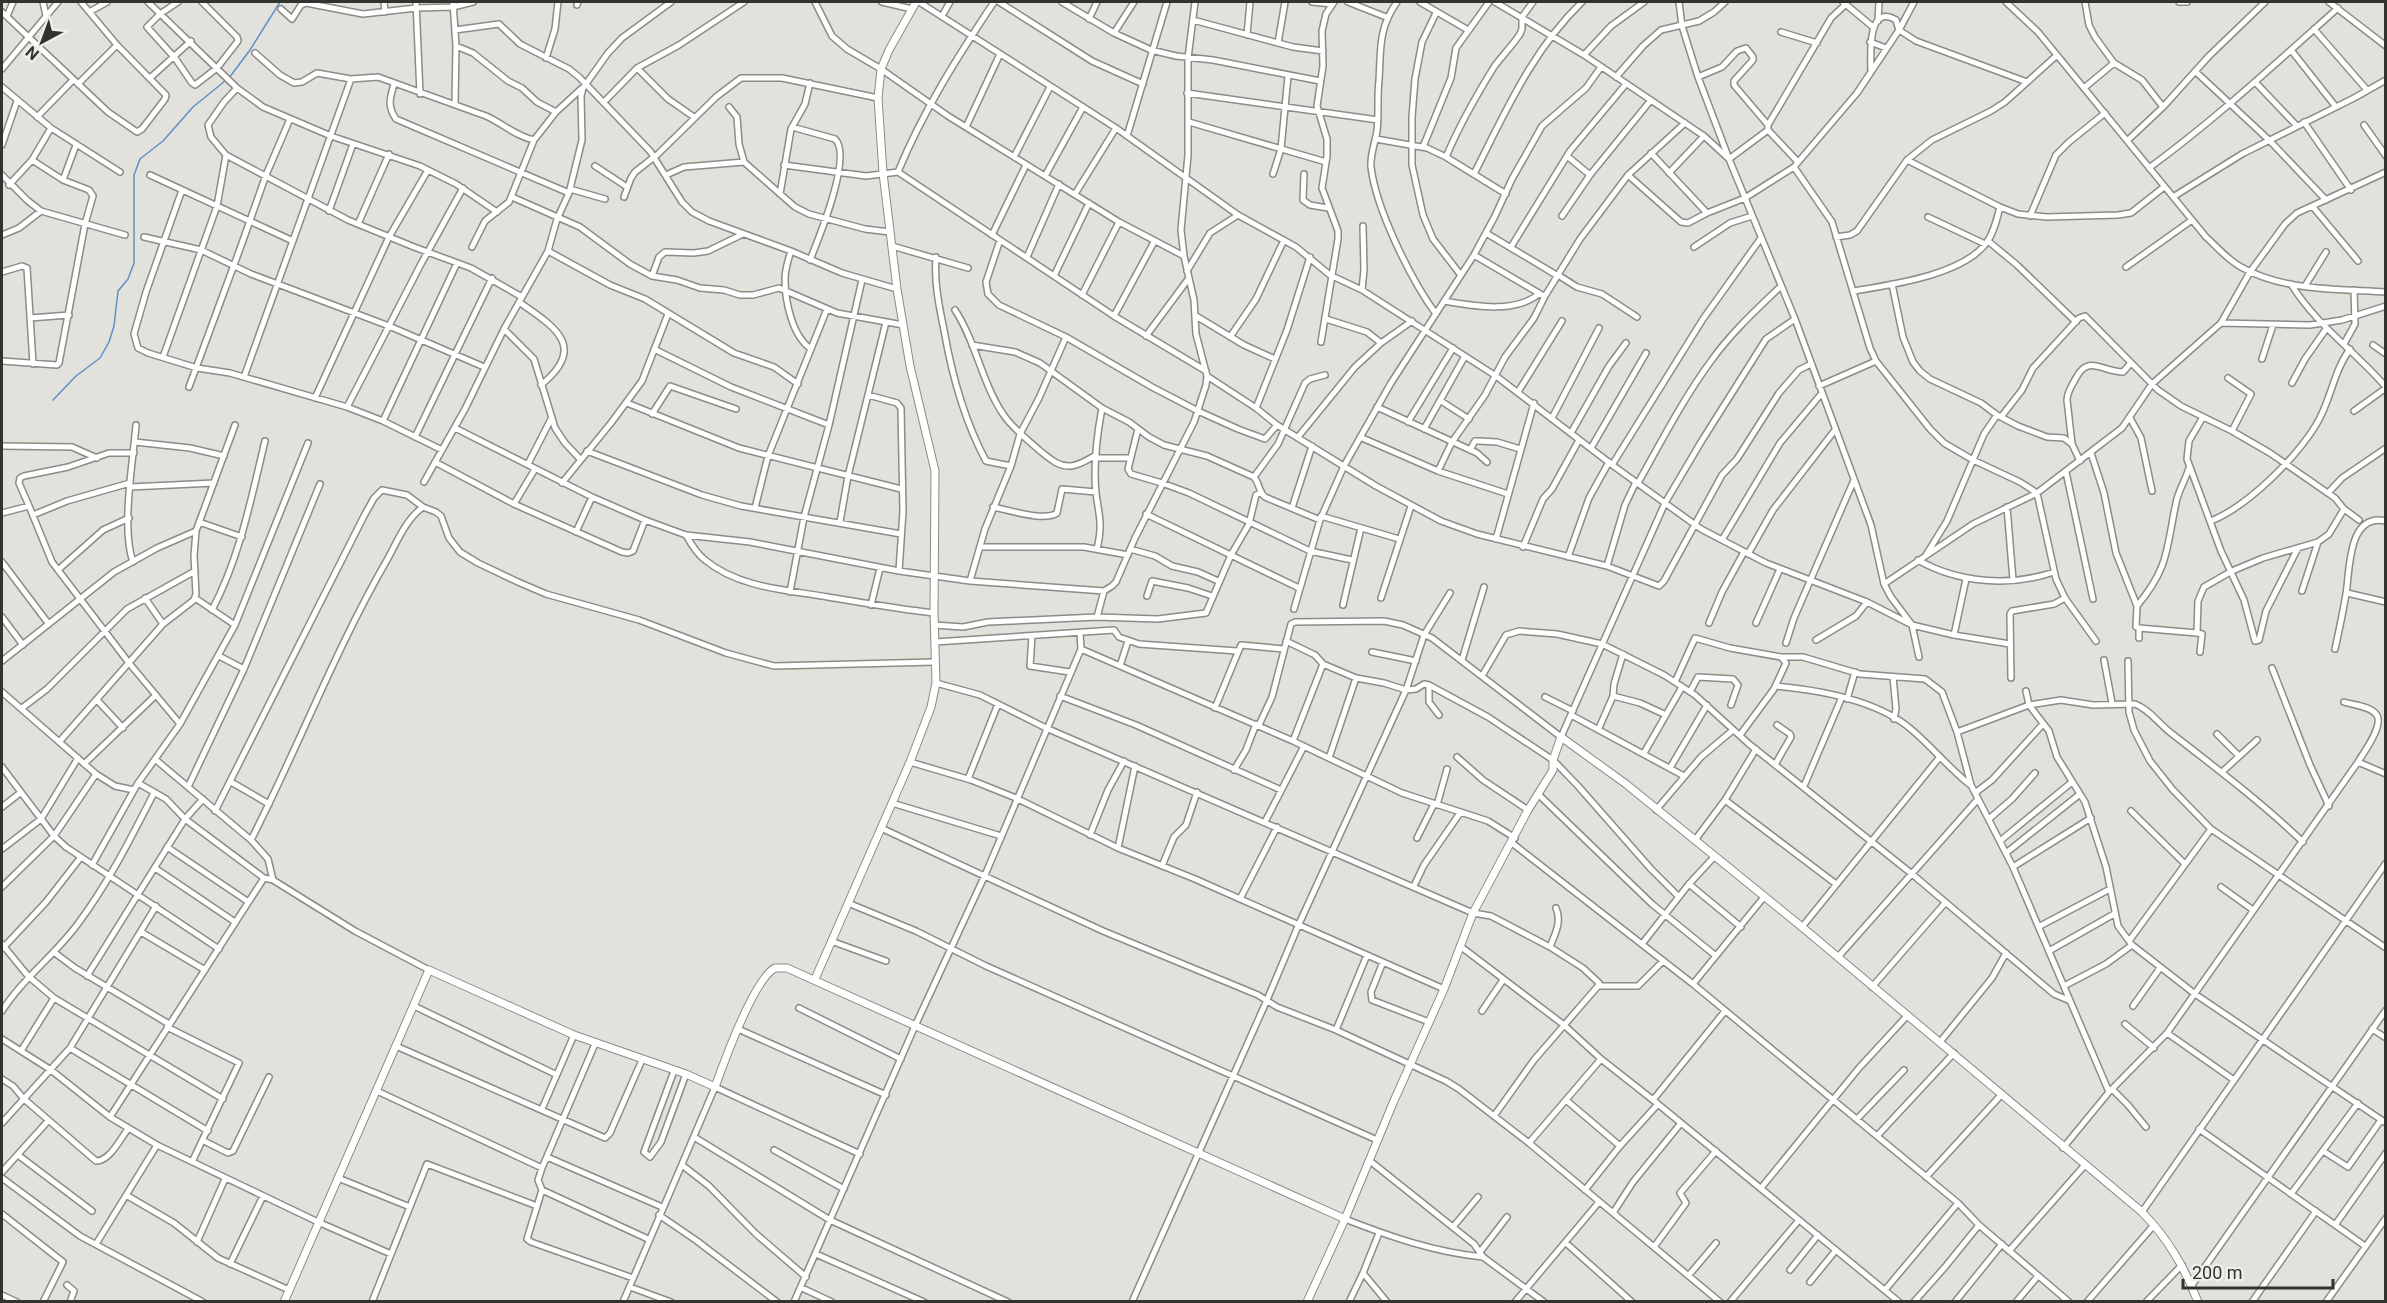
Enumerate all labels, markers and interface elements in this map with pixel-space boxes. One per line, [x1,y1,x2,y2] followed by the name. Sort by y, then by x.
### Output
[12,12,72,72] north arrow
[22,42,43,64] text: N
[2183,1252,2333,1290] scale bar
[2192,1262,2243,1283] text: 200 m

